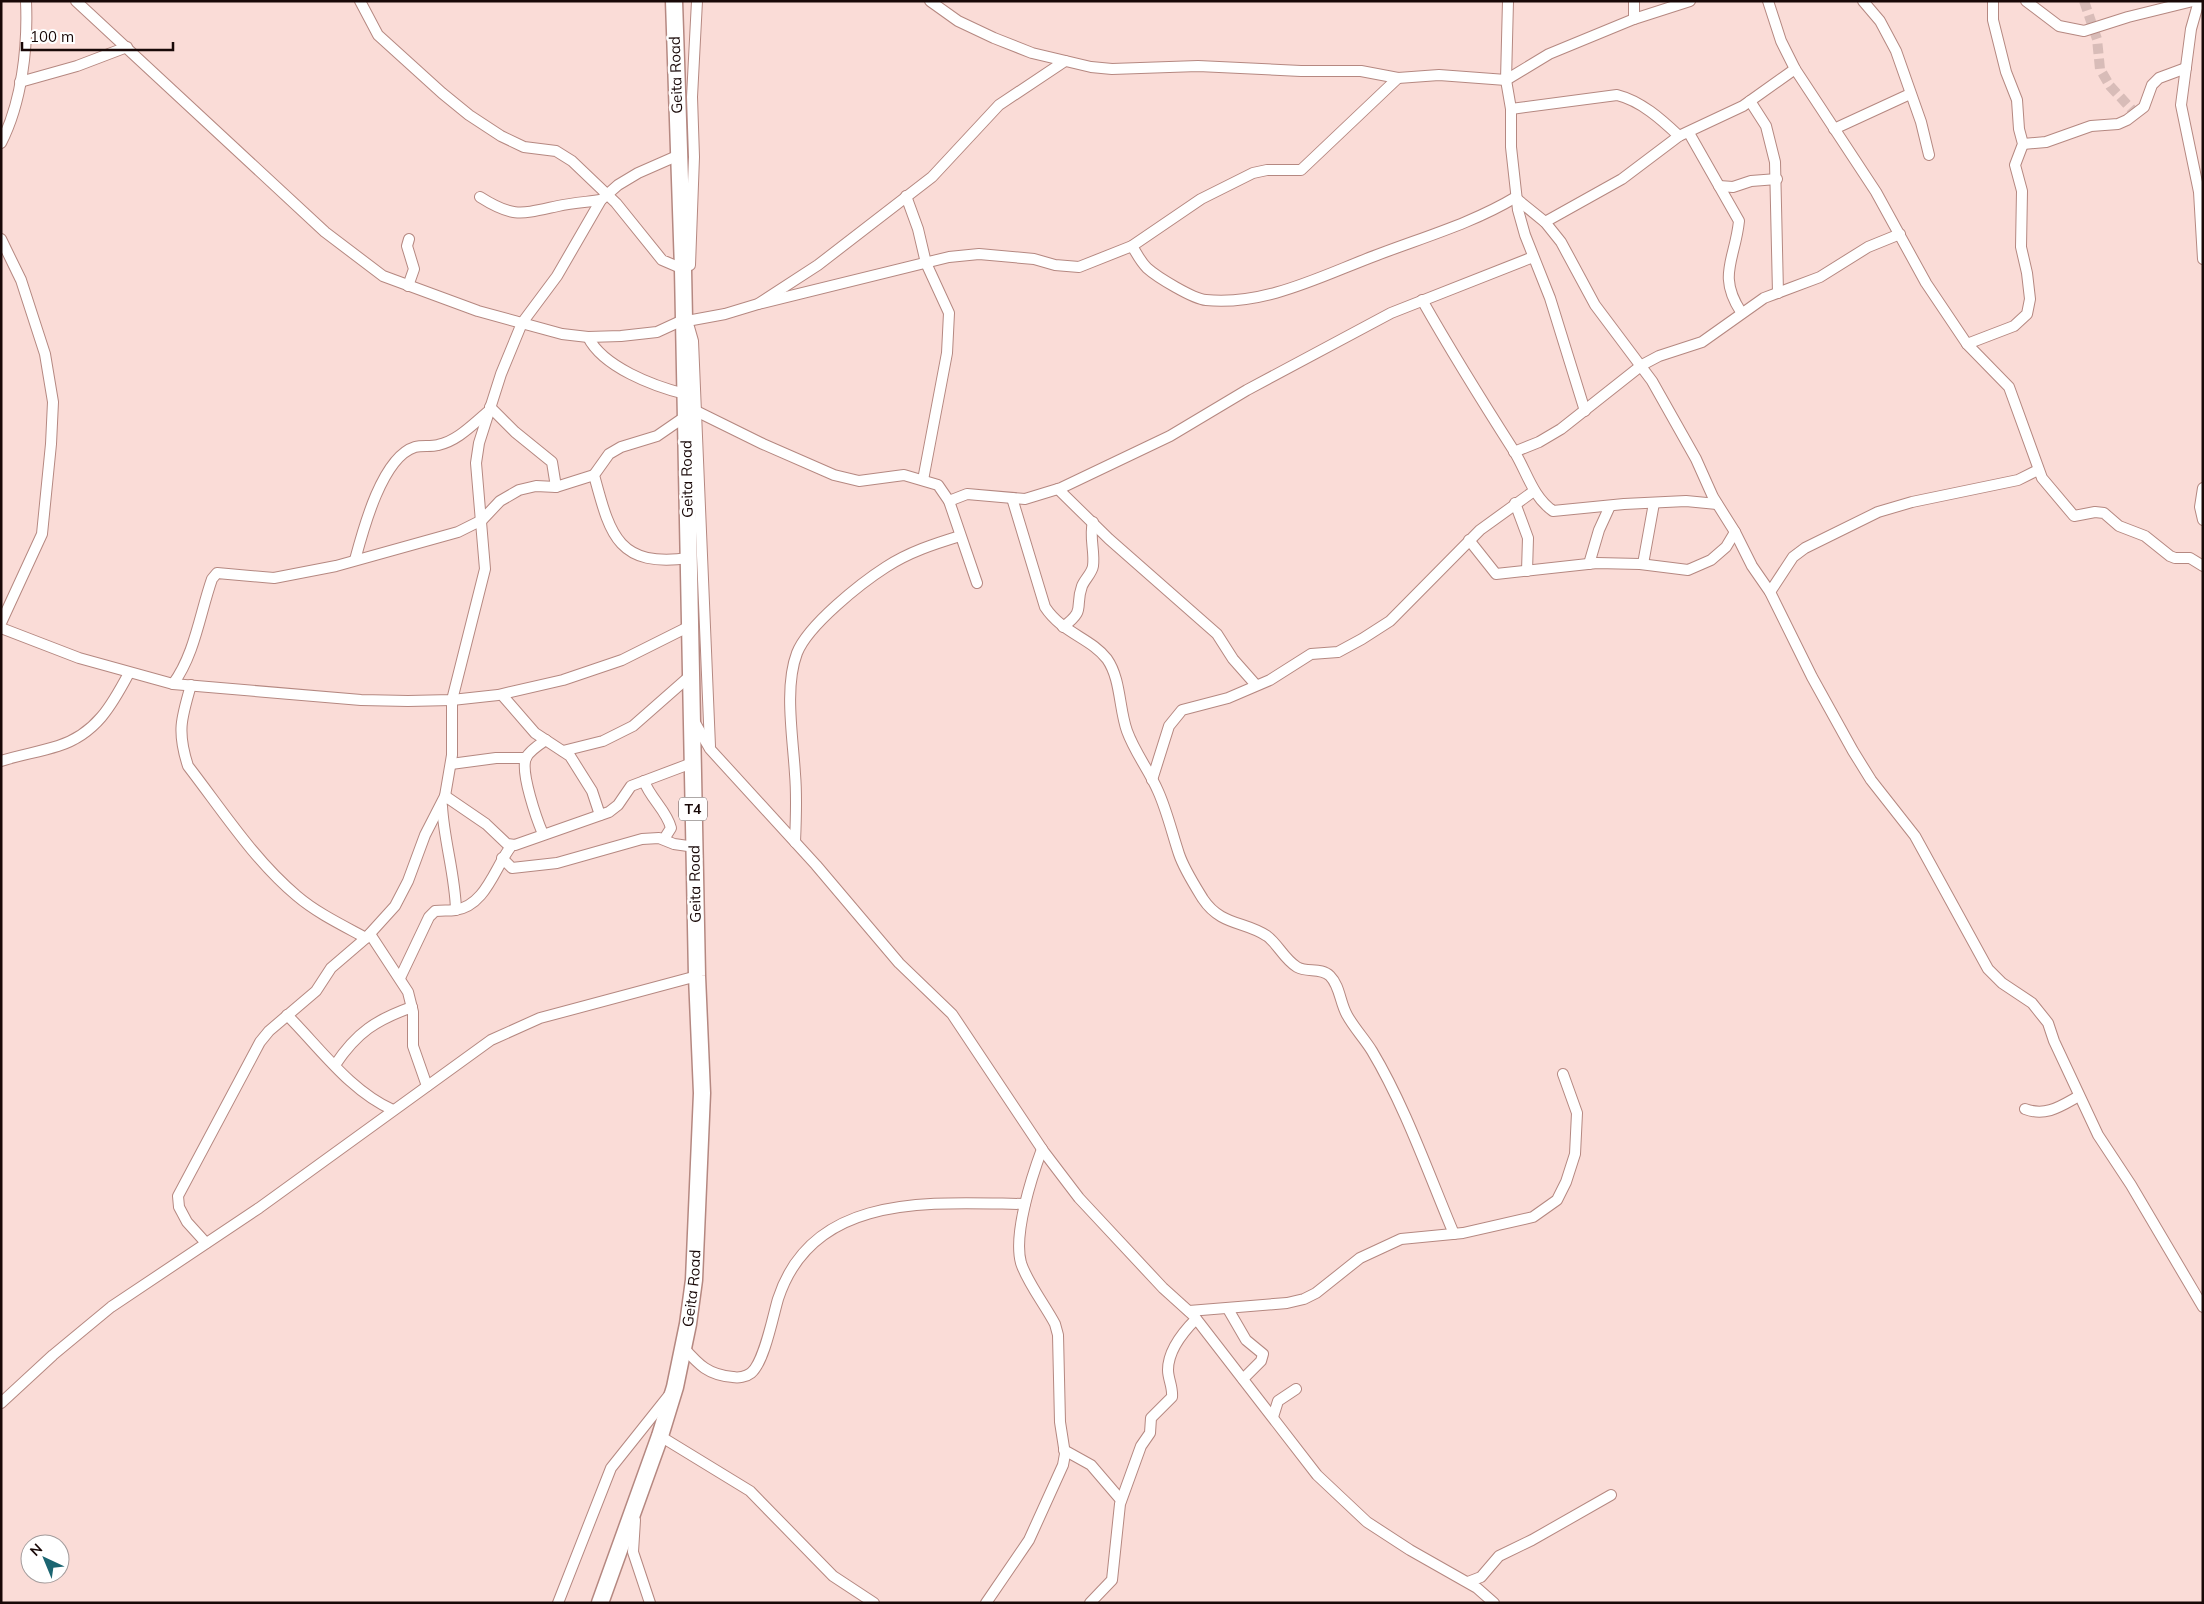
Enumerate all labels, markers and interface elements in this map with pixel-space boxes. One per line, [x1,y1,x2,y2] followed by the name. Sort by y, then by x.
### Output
[22,20,174,52] scale bar
[30,27,74,46] text: 100 m
[665,36,686,114] street label: Geita Road
[676,440,697,518] street label: Geita Road
[679,798,707,821] road number: T4
[684,845,705,923] street label: Geita Road
[678,1249,704,1328] street label: Geita Road
[20,1534,70,1584] north arrow
[26,1540,46,1560] text: N

